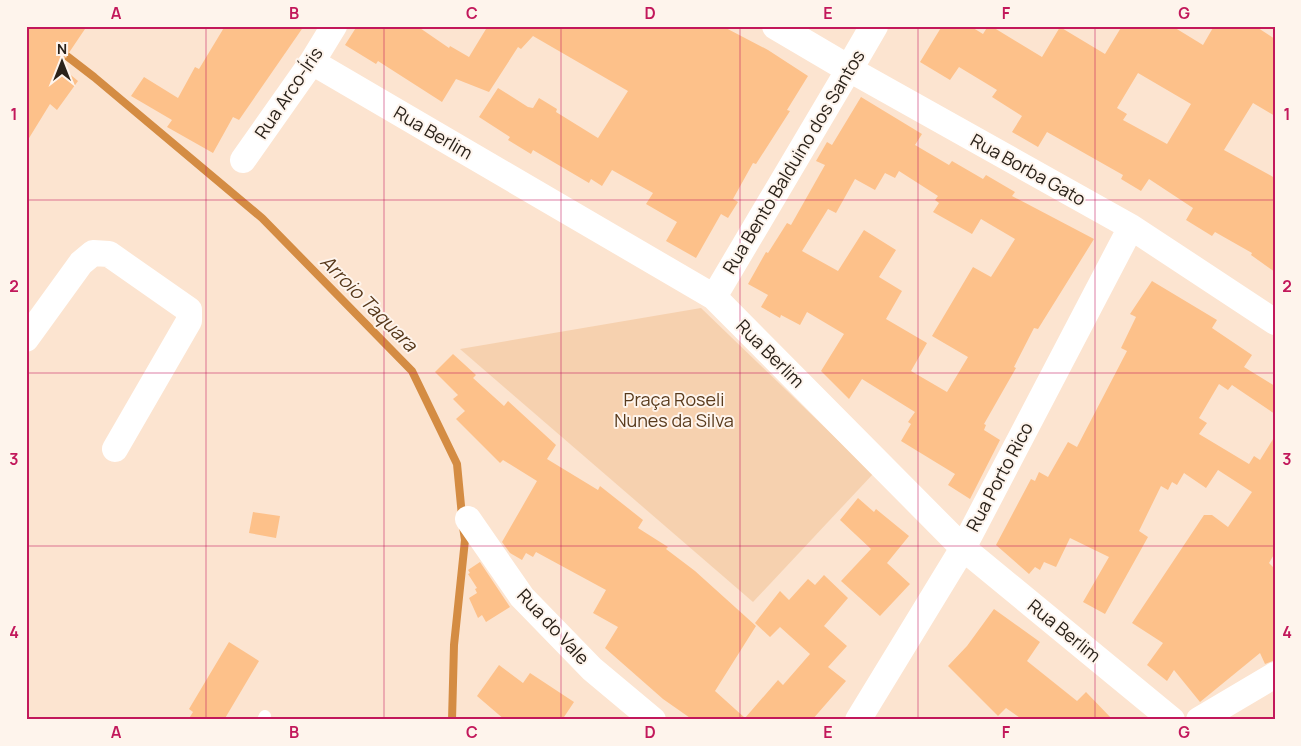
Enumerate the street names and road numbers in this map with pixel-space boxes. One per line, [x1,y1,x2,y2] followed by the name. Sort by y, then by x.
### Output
[249,42,328,143] street label: Rua Arco-Íris
[717,45,870,278] street label: Rua Bento Balduino dos Santos
[390,100,477,164] street label: Rua Berlim
[967,128,1090,211] street label: Rua Borba Gato
[731,314,810,393] street label: Rua Berlim
[960,418,1038,535] street label: Rua Porto Rico
[512,583,595,669] street label: Rua do Vale
[1023,593,1106,667] street label: Rua Berlim

